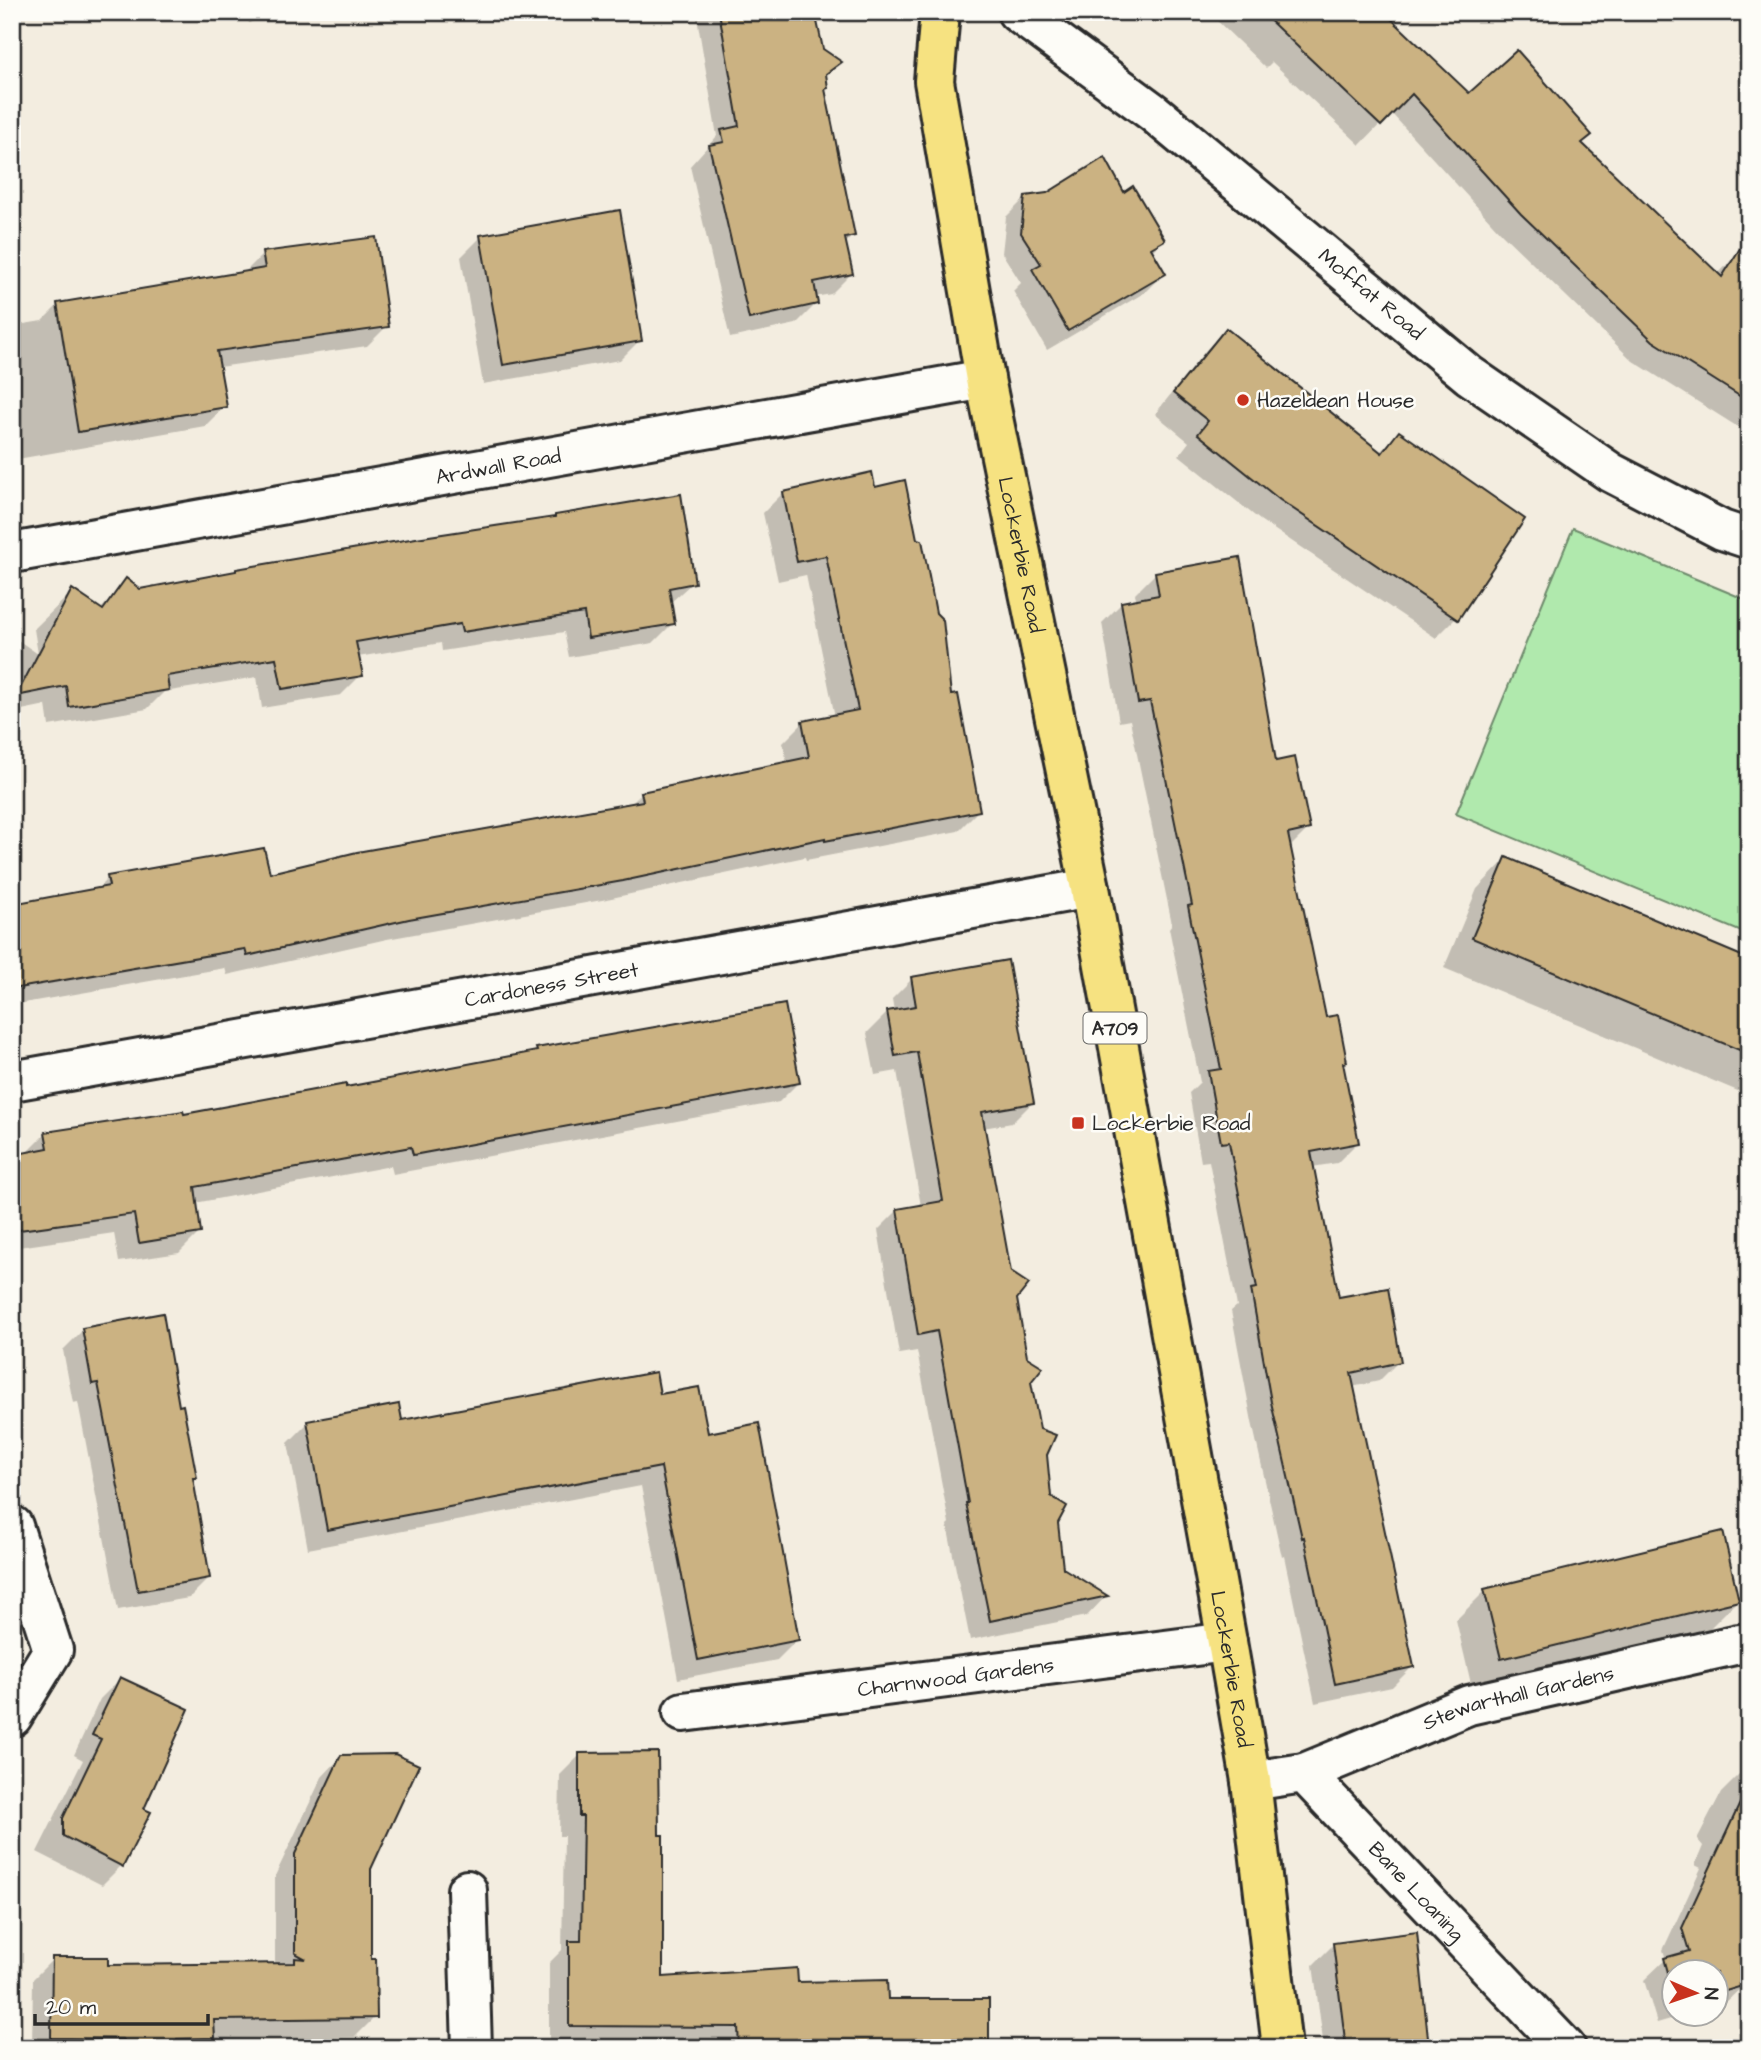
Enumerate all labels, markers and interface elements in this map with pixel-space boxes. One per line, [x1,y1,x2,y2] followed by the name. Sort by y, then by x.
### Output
[1312,242,1431,347] street label: Moffat Road
[1257,386,1414,415] place label: Hazeldean House
[1235,392,1251,408] marker: Hazeldean House
[433,441,564,492] street label: Ardwall Road
[991,474,1051,636] street label: Lockerbie Road
[462,955,641,1015] street label: Cardoness Street
[1084,1012,1146,1044] road number: A709
[1092,1109,1251,1138] place label: Lockerbie Road
[1070,1115,1086,1131] marker: Lockerbie Road
[1203,1588,1259,1750] street label: Lockerbie Road
[856,1650,1056,1704] street label: Charnwood Gardens
[1418,1659,1617,1738] street label: Stewarthall Gardens
[1362,1835,1471,1949] street label: Bane Loaning
[1660,1958,1730,2028] north arrow
[35,1983,208,2027] scale bar
[1697,1987,1724,2000] text: N
[46,1993,97,2022] text: 20 m

